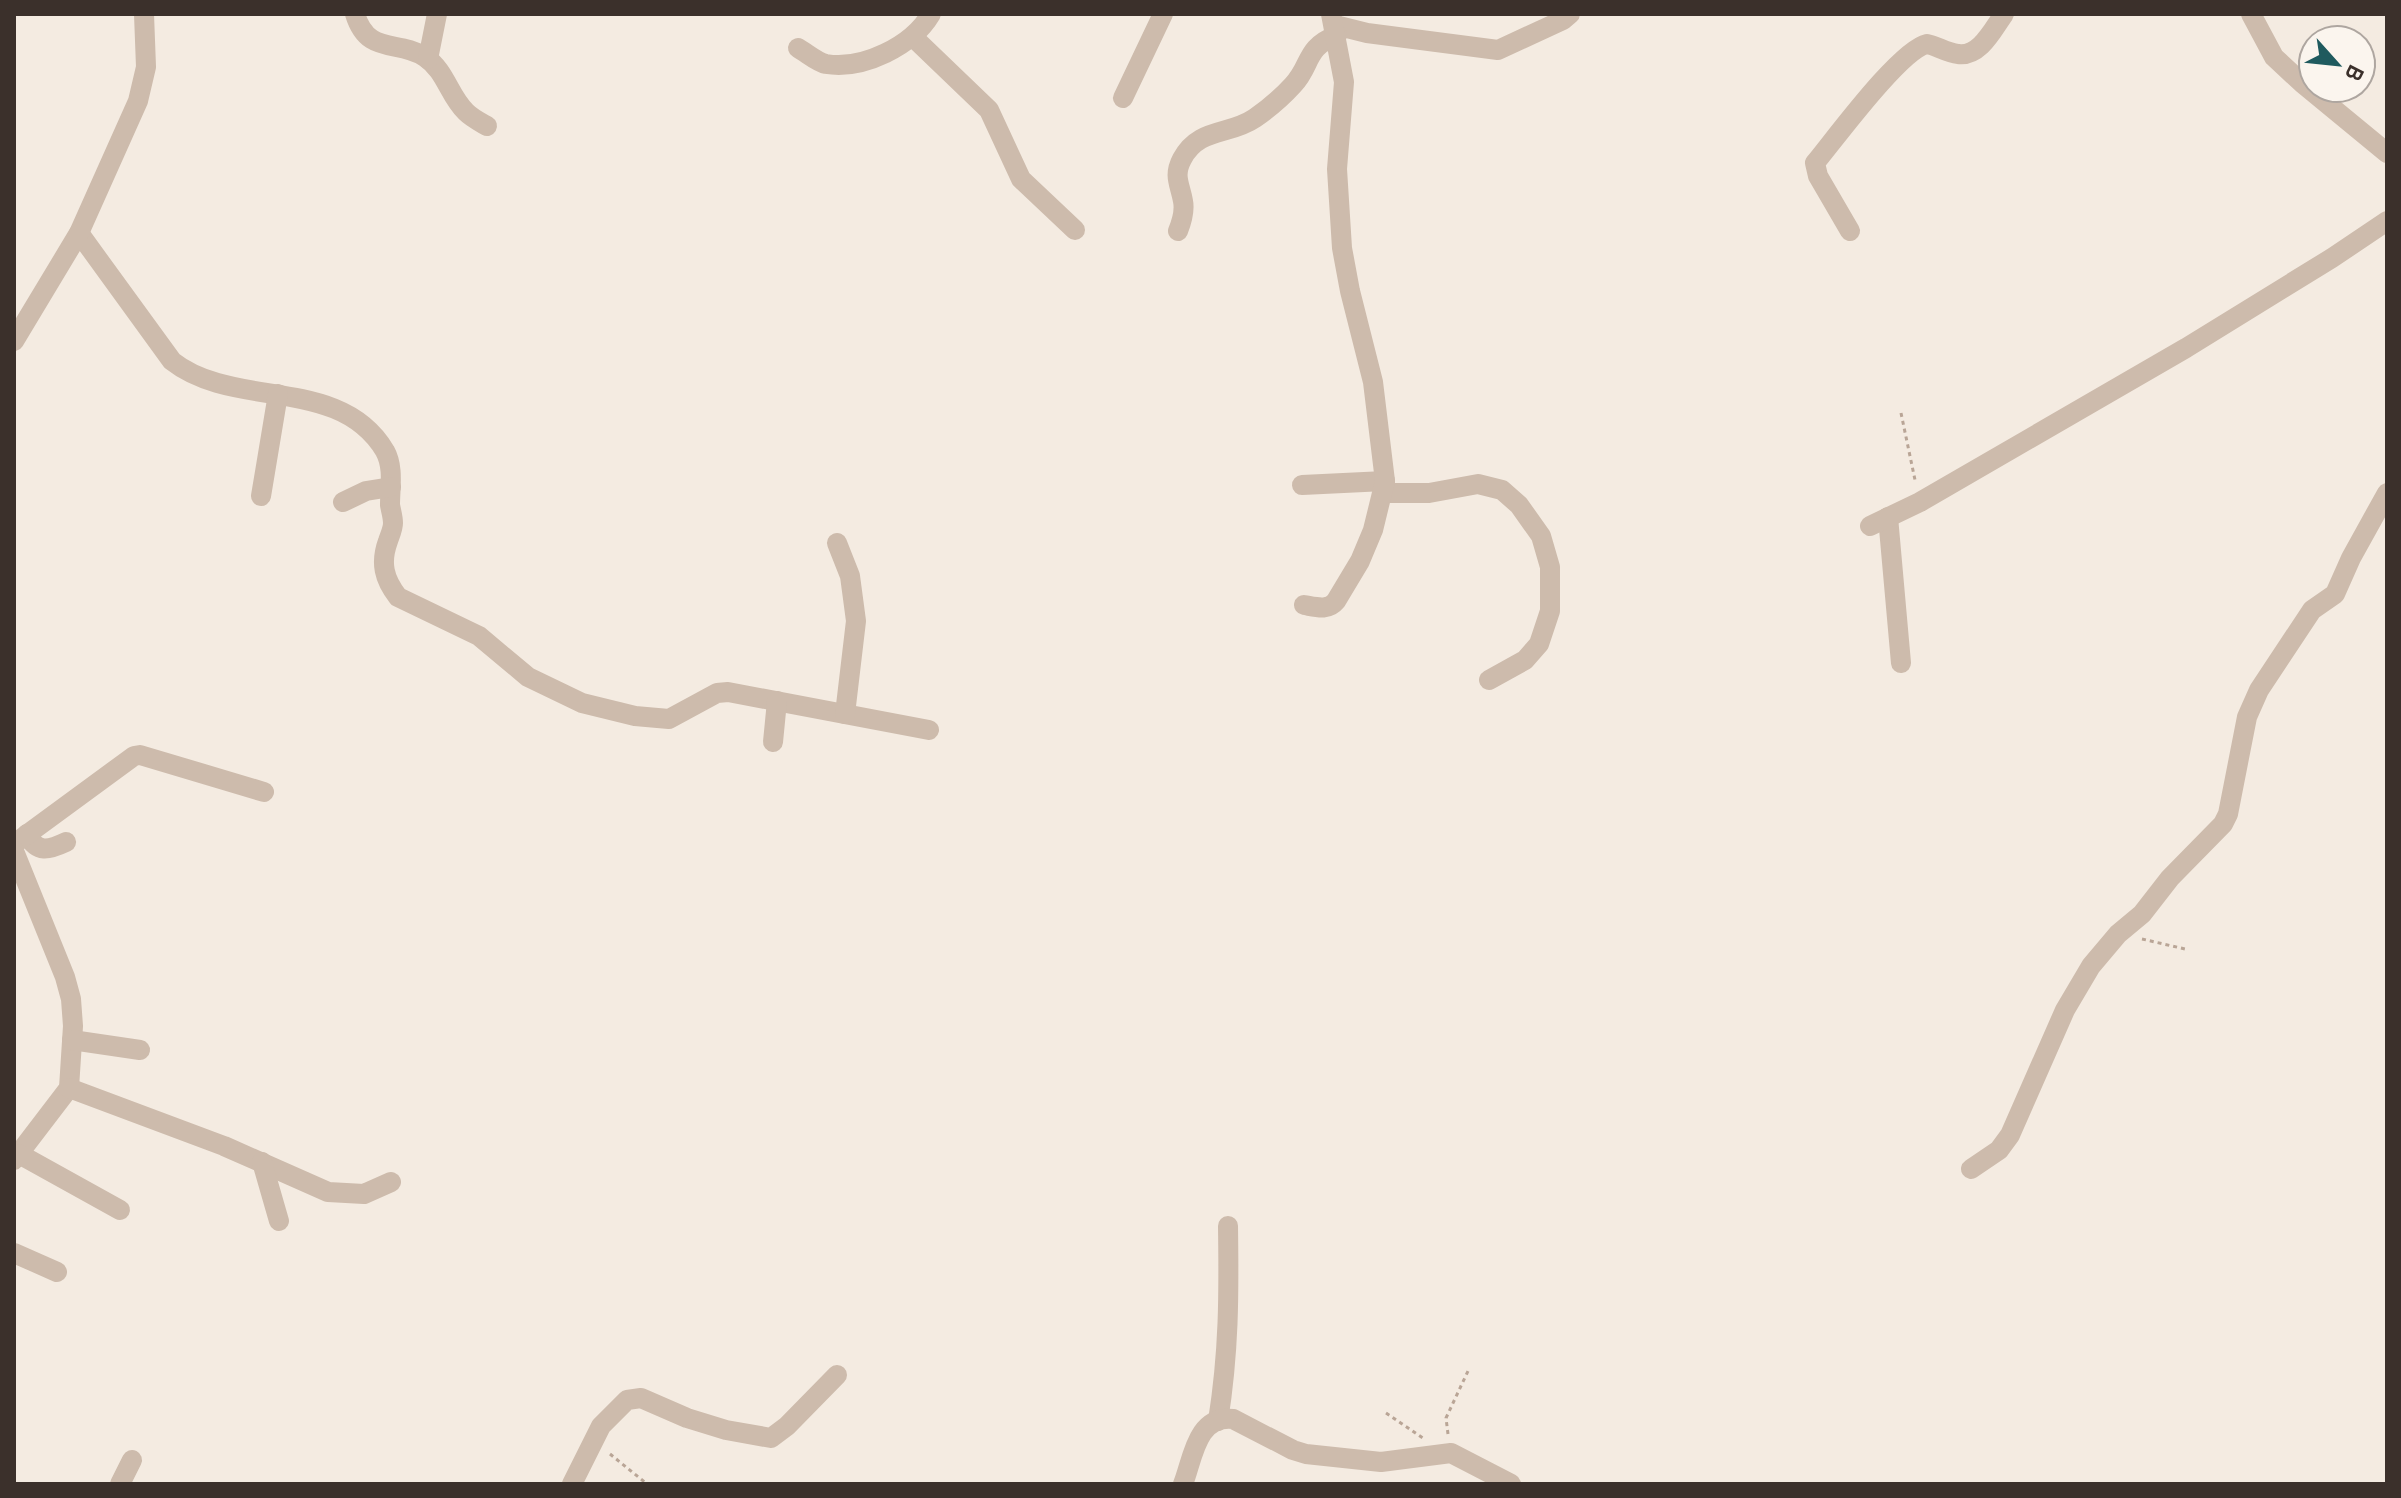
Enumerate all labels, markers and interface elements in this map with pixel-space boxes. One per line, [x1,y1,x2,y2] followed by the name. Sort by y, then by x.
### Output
[2297,24,2377,104] north arrow
[2338,60,2371,86] text: B

